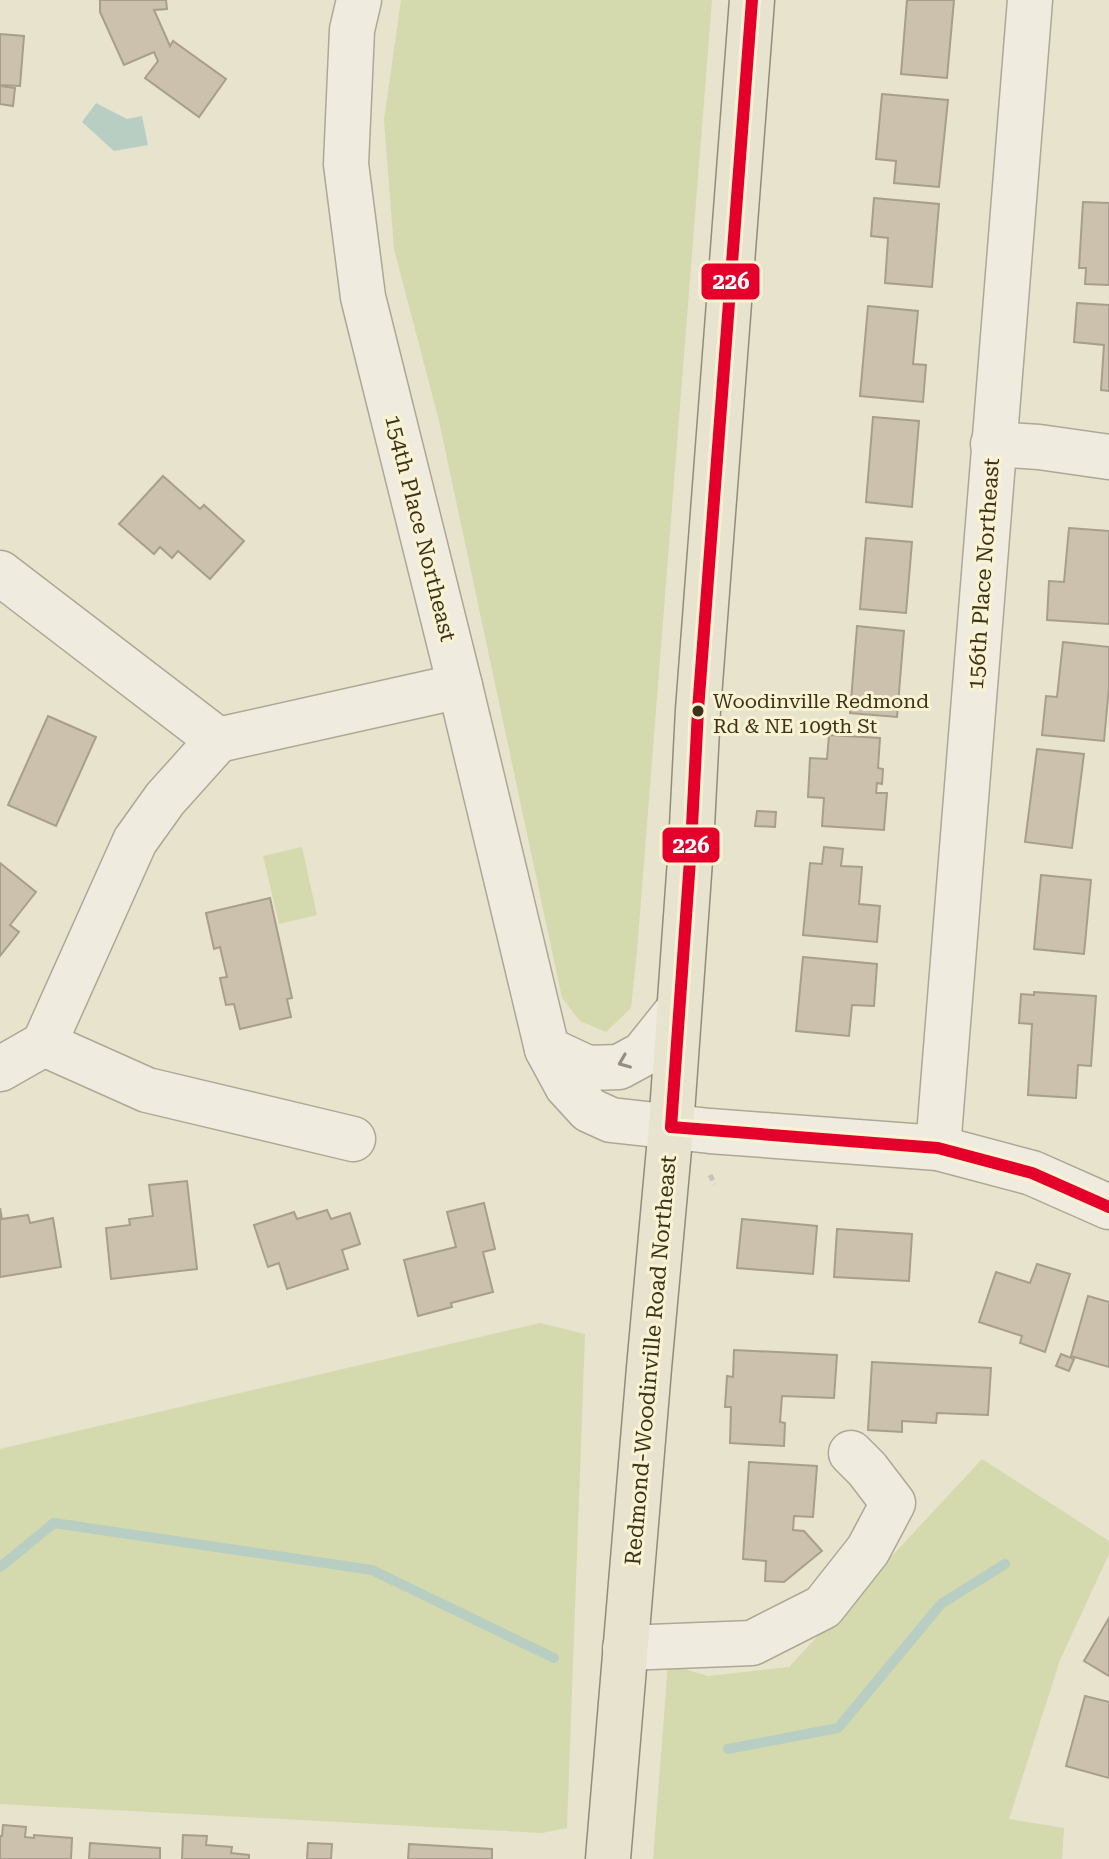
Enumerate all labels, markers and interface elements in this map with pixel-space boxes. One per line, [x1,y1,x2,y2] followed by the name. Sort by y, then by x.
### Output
[700,262,761,301] line badge: 226
[713,269,749,294] text: 226
[380,412,461,644] street label: 154th Place Northeast
[963,457,1004,691] street label: 156th Place Northeast
[713,689,929,738] place label: Woodinville Redmond Rd & NE 109th St
[690,703,706,719] marker: Woodinville Redmond Rd & NE 109th St
[661,826,721,864] line badge: 226
[673,833,709,858] text: 226
[618,1052,632,1069] one-way arrow
[620,1154,681,1566] street label: Redmond-Woodinville Road Northeast

